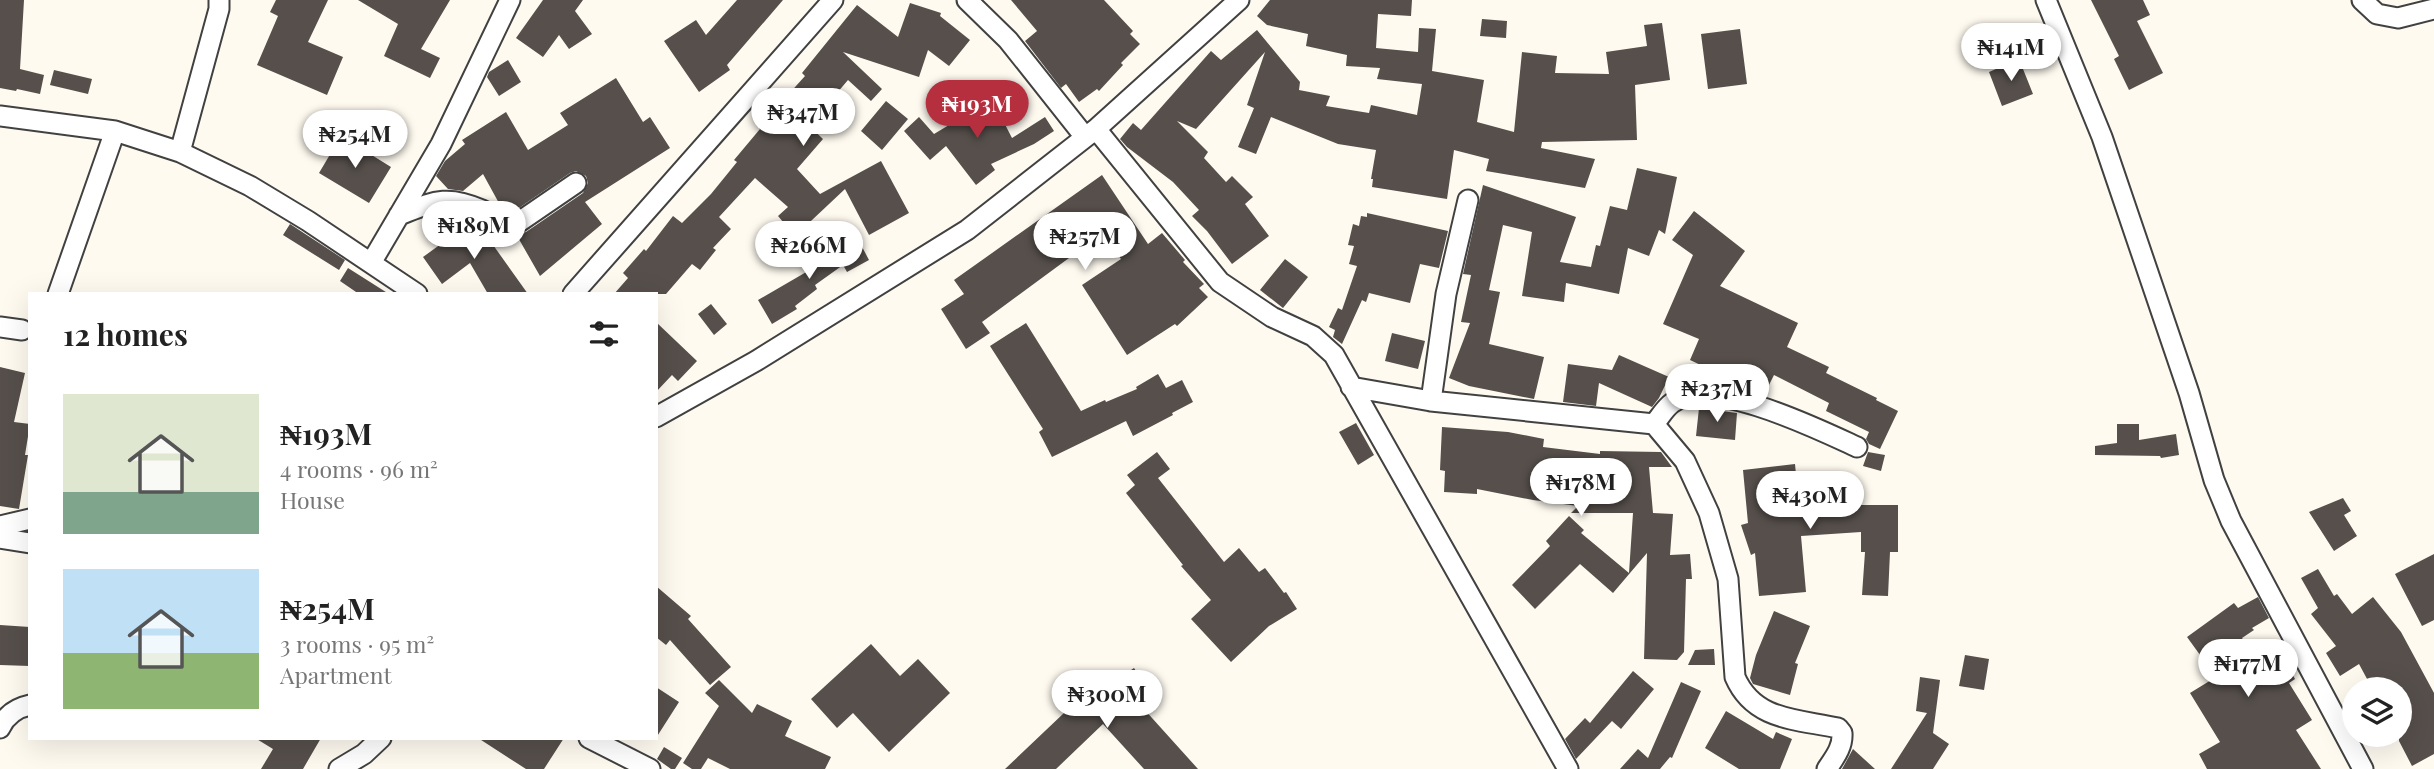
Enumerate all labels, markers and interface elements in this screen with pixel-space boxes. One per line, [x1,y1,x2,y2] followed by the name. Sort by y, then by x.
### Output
[1962,24,2060,83] pin: ₦141M
[1977,30,2045,61] text: ₦141M
[928,80,1026,140] pin: ₦193M
[942,87,1012,118] text: ₦193M
[754,88,852,148] pin: ₦347M
[767,95,839,126] text: ₦347M
[306,110,404,170] pin: ₦254M
[319,117,391,148] text: ₦254M
[425,202,523,261] pin: ₦189M
[438,208,510,239] text: ₦189M
[1036,212,1134,272] pin: ₦257M
[1050,219,1120,250] text: ₦257M
[760,222,858,281] pin: ₦266M
[771,228,847,259] text: ₦266M
[63,314,188,354] text: 12 homes
[585,315,623,353] icon: filters
[1668,364,1766,424] pin: ₦237M
[1681,371,1753,402] text: ₦237M
[280,413,372,453] text: ₦193M
[119,422,203,506] icon: home
[280,453,438,484] text: 4 rooms · 96 m²
[1532,458,1630,518] pin: ₦178M
[1546,465,1616,496] text: ₦178M
[1761,472,1859,531] pin: ₦430M
[1772,478,1848,509] text: ₦430M
[280,484,345,515] text: House
[280,588,375,628] text: ₦254M
[119,597,203,681] icon: home
[280,628,434,659] text: 3 rooms · 95 m²
[2199,640,2297,699] pin: ₦177M
[2214,646,2282,677] text: ₦177M
[280,659,392,690] text: Apartment
[1058,670,1156,730] pin: ₦300M
[1068,677,1146,708] text: ₦300M
[2342,677,2412,747] map controls
[2342,677,2412,747] button: layers

